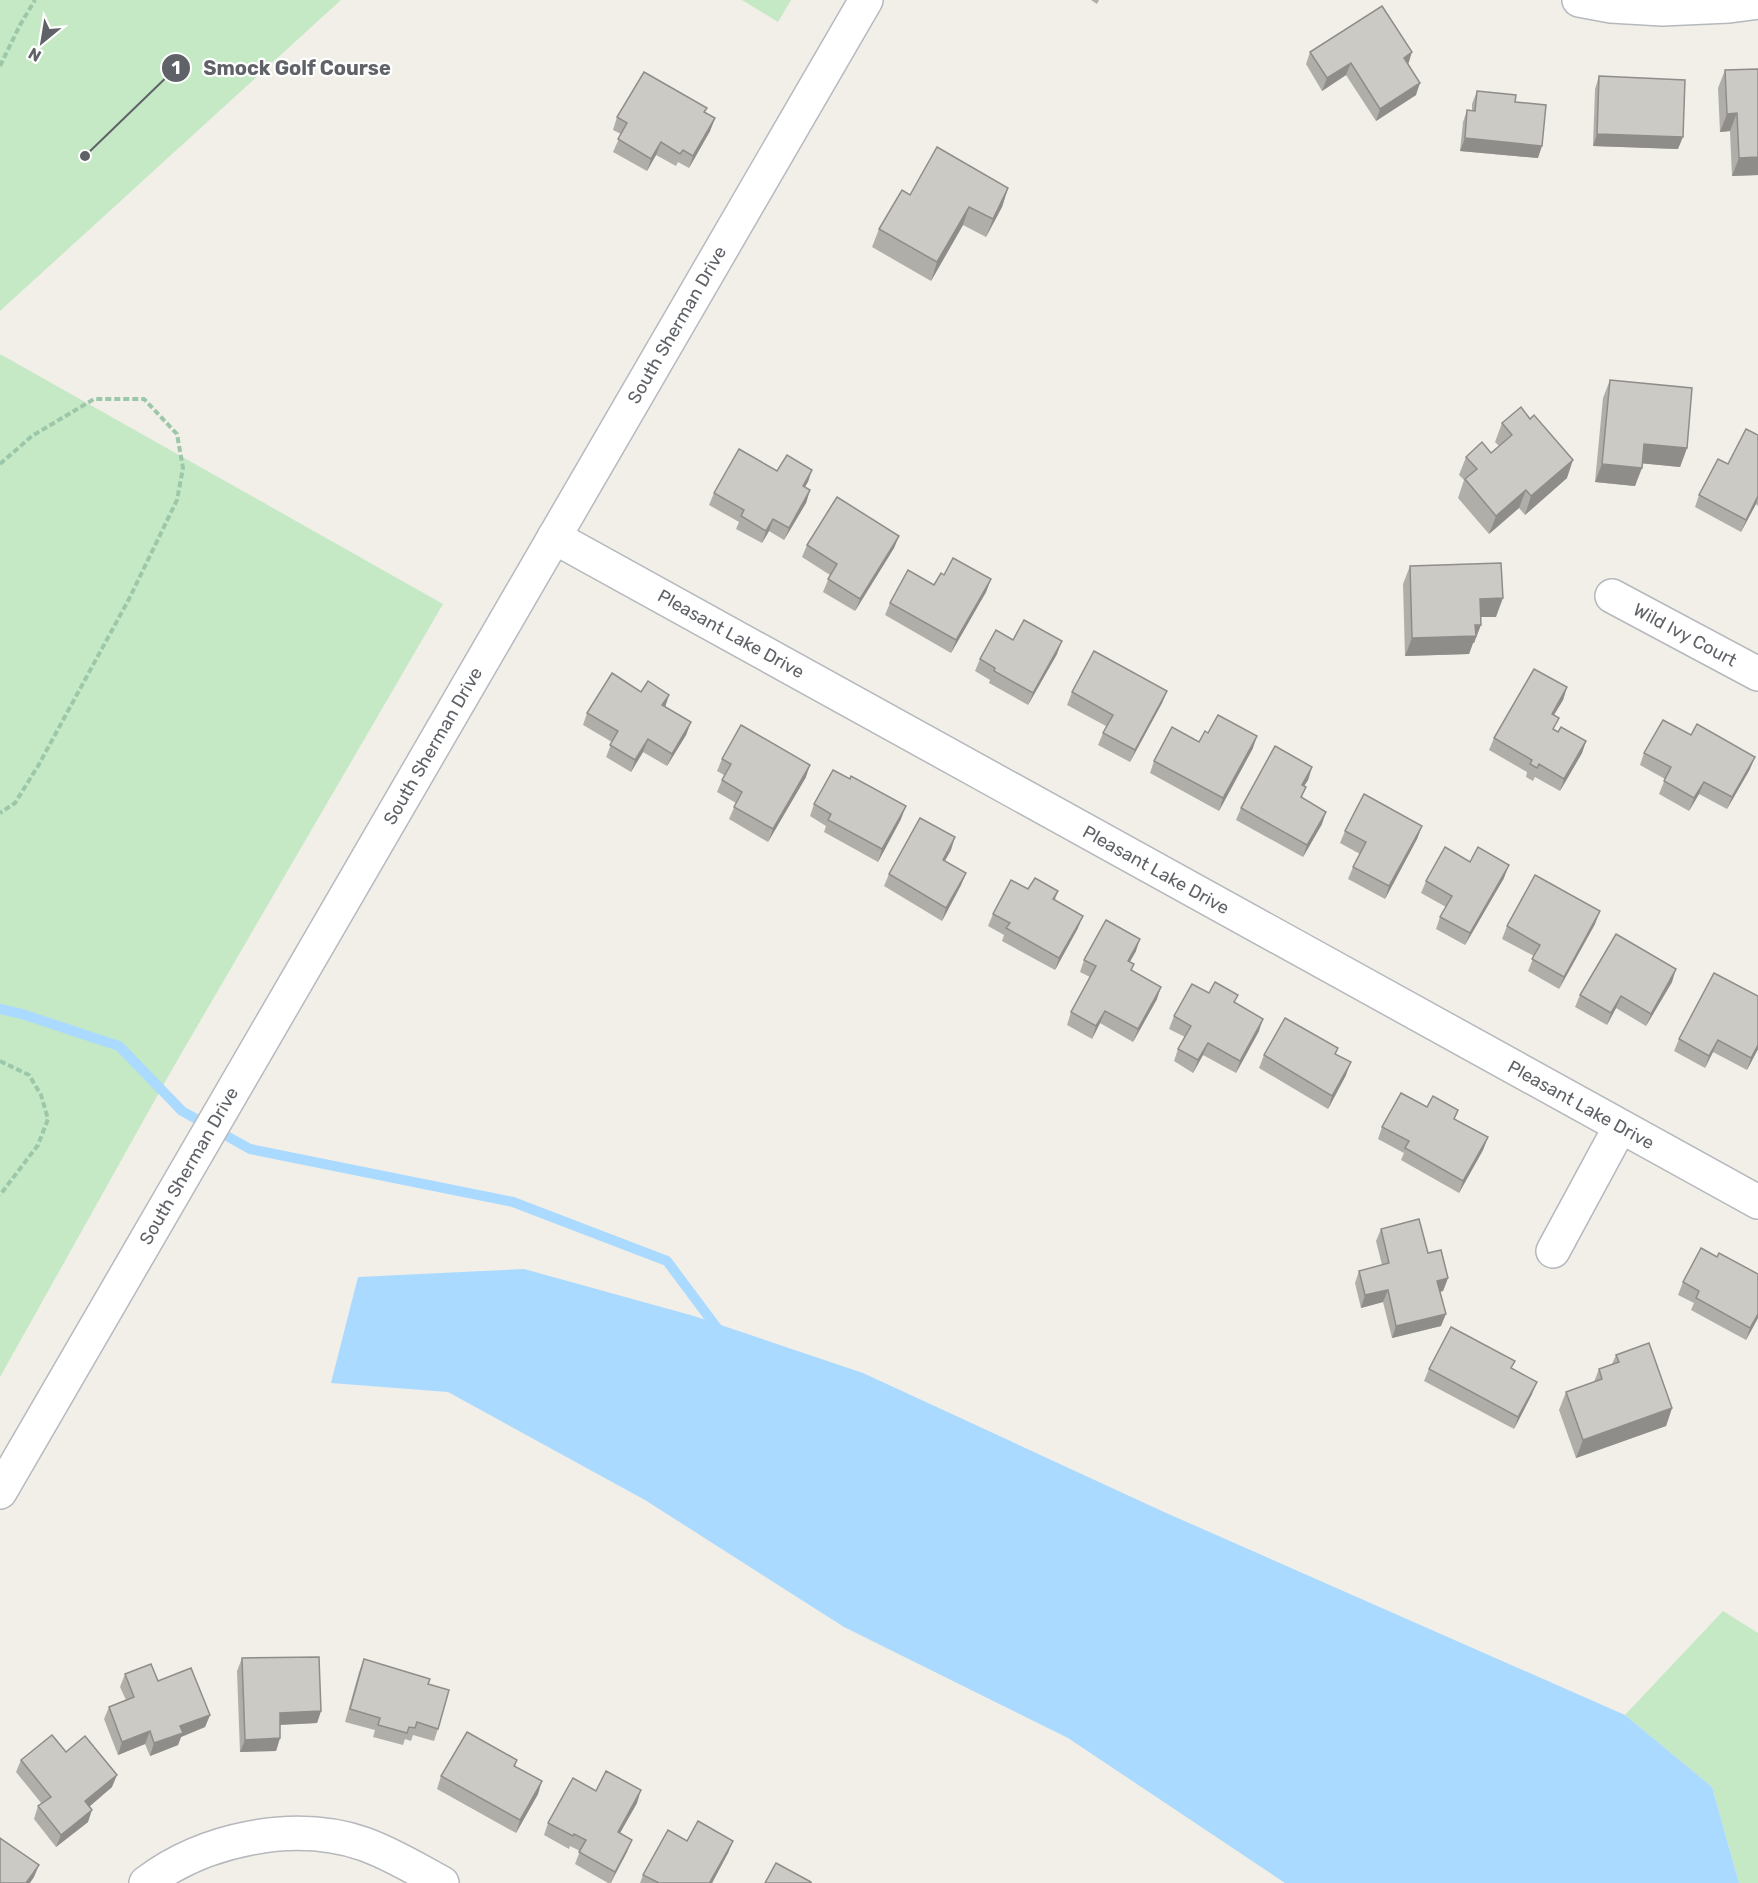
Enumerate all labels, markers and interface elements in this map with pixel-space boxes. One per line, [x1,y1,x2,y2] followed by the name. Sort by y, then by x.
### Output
[12,12,72,72] north arrow
[25,43,44,66] text: N
[161,49,403,87] callout: Smock Golf Course
[203,56,391,80] text: Smock Golf Course
[172,57,180,79] text: 1
[623,242,731,408] street label: South Sherman Drive
[654,585,808,683] street label: Pleasant Lake Drive
[1629,599,1741,671] street label: Wild Ivy Court
[379,663,487,829] street label: South Sherman Drive
[1079,821,1233,919] street label: Pleasant Lake Drive
[1504,1056,1658,1154] street label: Pleasant Lake Drive
[135,1083,243,1249] street label: South Sherman Drive

